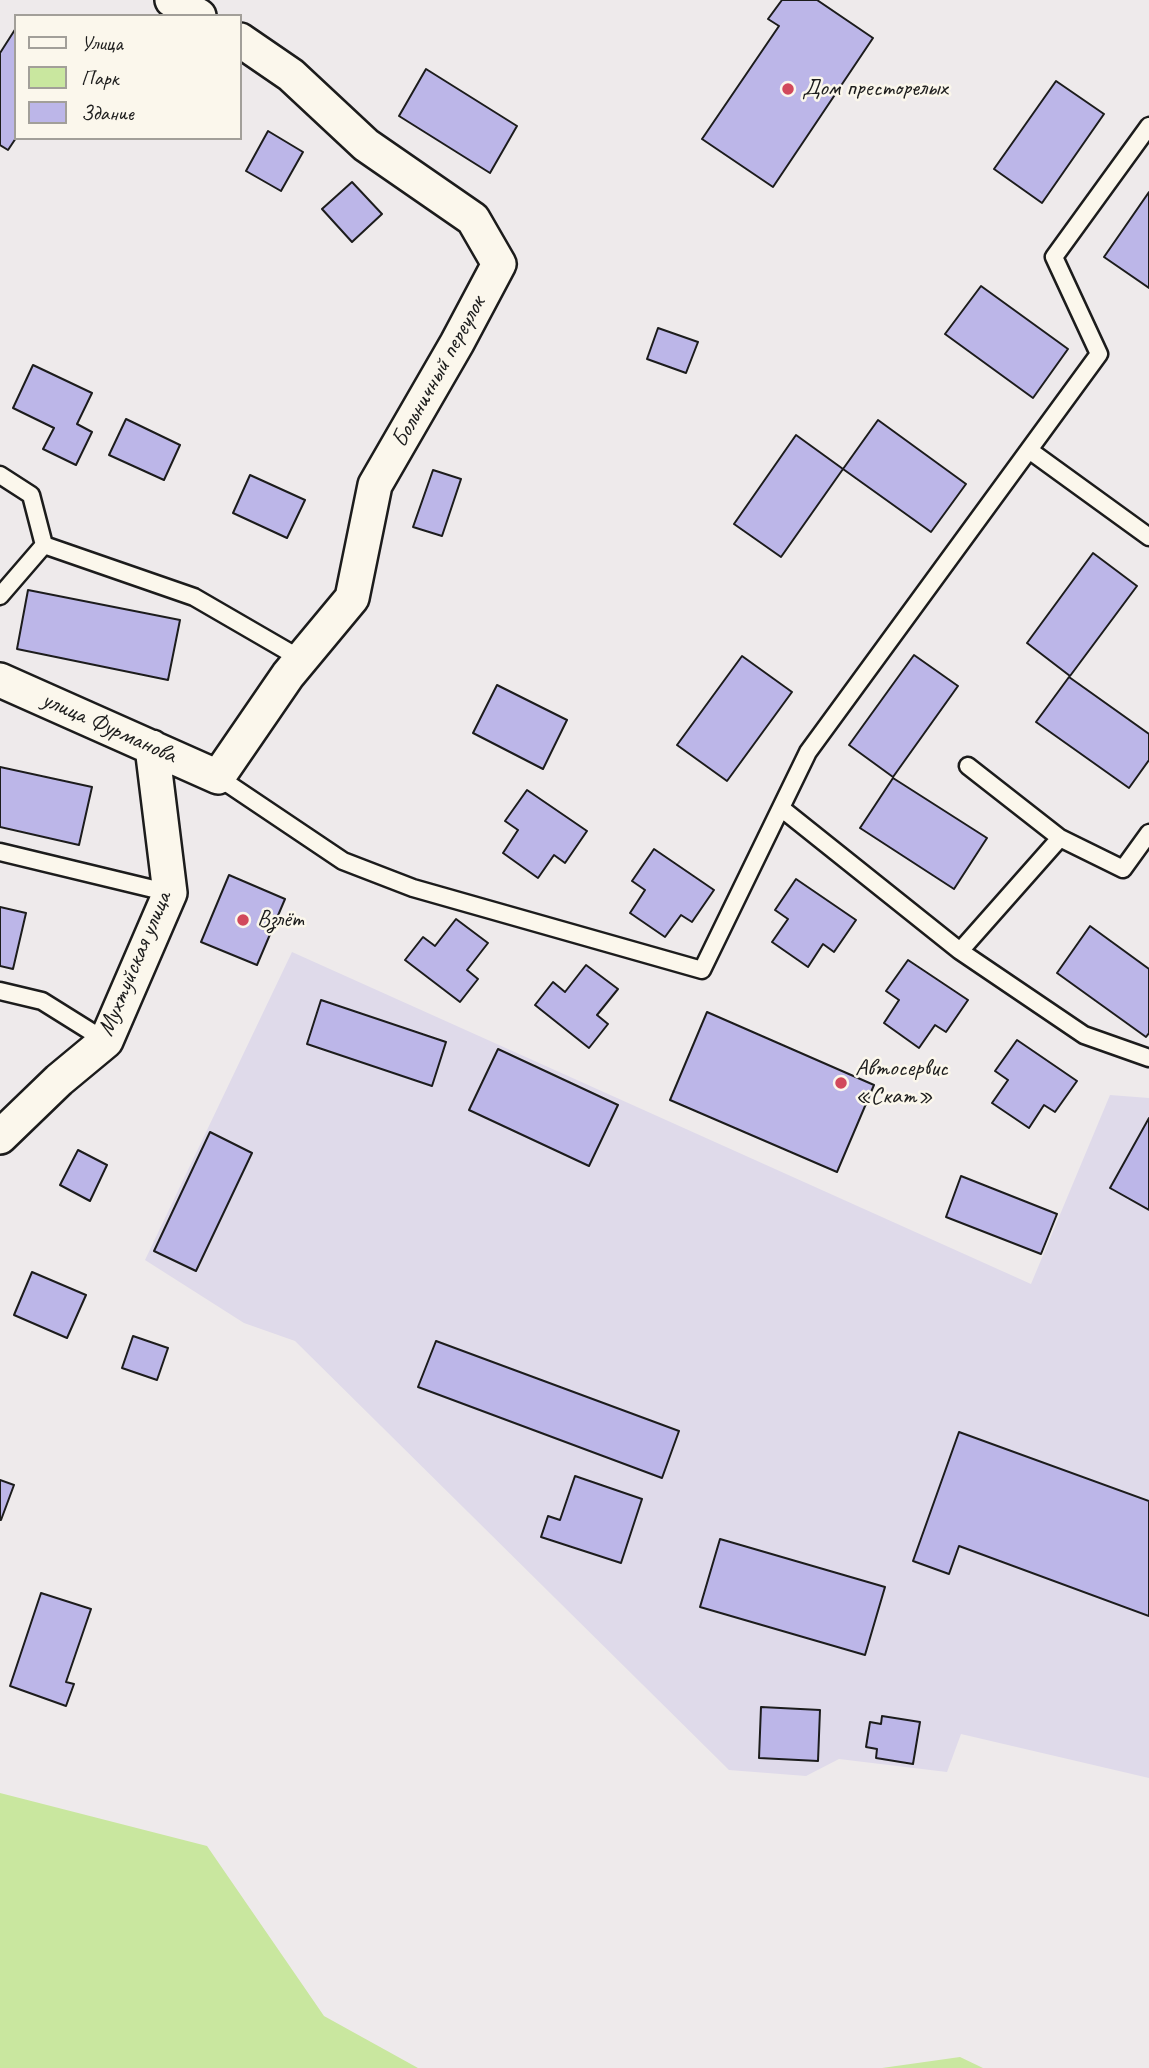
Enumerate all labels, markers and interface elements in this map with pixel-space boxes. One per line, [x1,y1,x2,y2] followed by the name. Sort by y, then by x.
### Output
[14,14,242,140] legend
[81,30,123,56] text: Улица
[81,65,118,91] text: Парк
[802,75,948,103] place label: Дом престорелых
[780,81,796,97] marker: Дом престорелых
[81,100,134,126] text: Здание
[386,291,492,453] street label: Больничный переулок
[37,686,181,770] street label: улица Фурманова
[92,888,178,1040] street label: Мухтуйская улица
[257,906,303,934] place label: Взлёт
[235,912,251,928] marker: Взлёт
[855,1055,948,1111] place label: Автосервис «Скат»
[833,1075,849,1091] marker: Автосервис «Скат»

